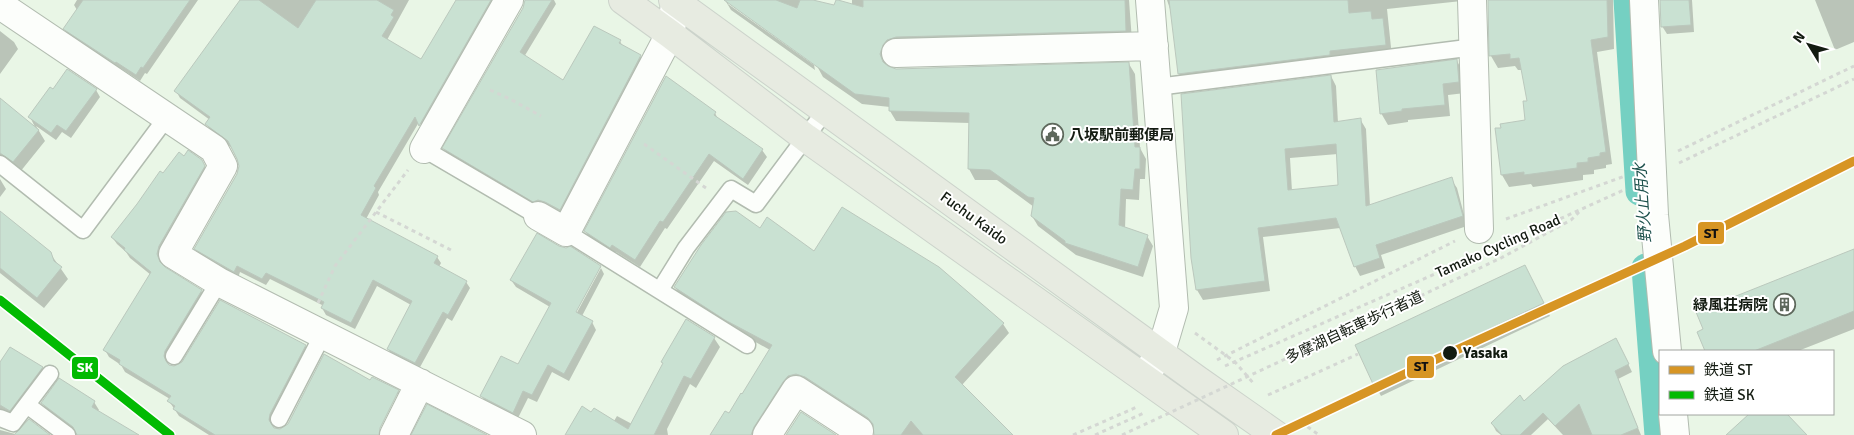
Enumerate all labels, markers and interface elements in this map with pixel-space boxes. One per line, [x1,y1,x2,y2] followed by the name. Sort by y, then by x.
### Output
[1784,20,1834,70] north arrow
[1789,28,1809,46] text: N
[1041,123,1065,147] public building icon: 八坂駅前郵便局
[1069,126,1174,144] place label: 八坂駅前郵便局
[1630,160,1656,244] water label: 野火止用水
[937,188,1011,249] street label: Fuchu Kaido
[1433,210,1563,282] street label: Tamako Cycling Road
[1697,221,1725,245] line badge: ST
[1704,225,1719,242] text: ST
[1282,287,1426,367] street label: 多摩湖自転車歩行者道
[1772,293,1796,317] building icon: 緑風荘病院
[1693,296,1768,314] place label: 緑風荘病院
[1441,344,1459,362] marker: Yasaka
[1462,344,1508,362] place label: Yasaka
[1659,350,1834,415] legend
[1406,355,1435,379] line badge: ST
[71,356,99,380] line badge: SK
[1414,358,1429,375] text: ST
[77,359,94,376] text: SK
[1704,361,1753,379] text: 鉄道 ST
[1704,386,1755,404] text: 鉄道 SK

